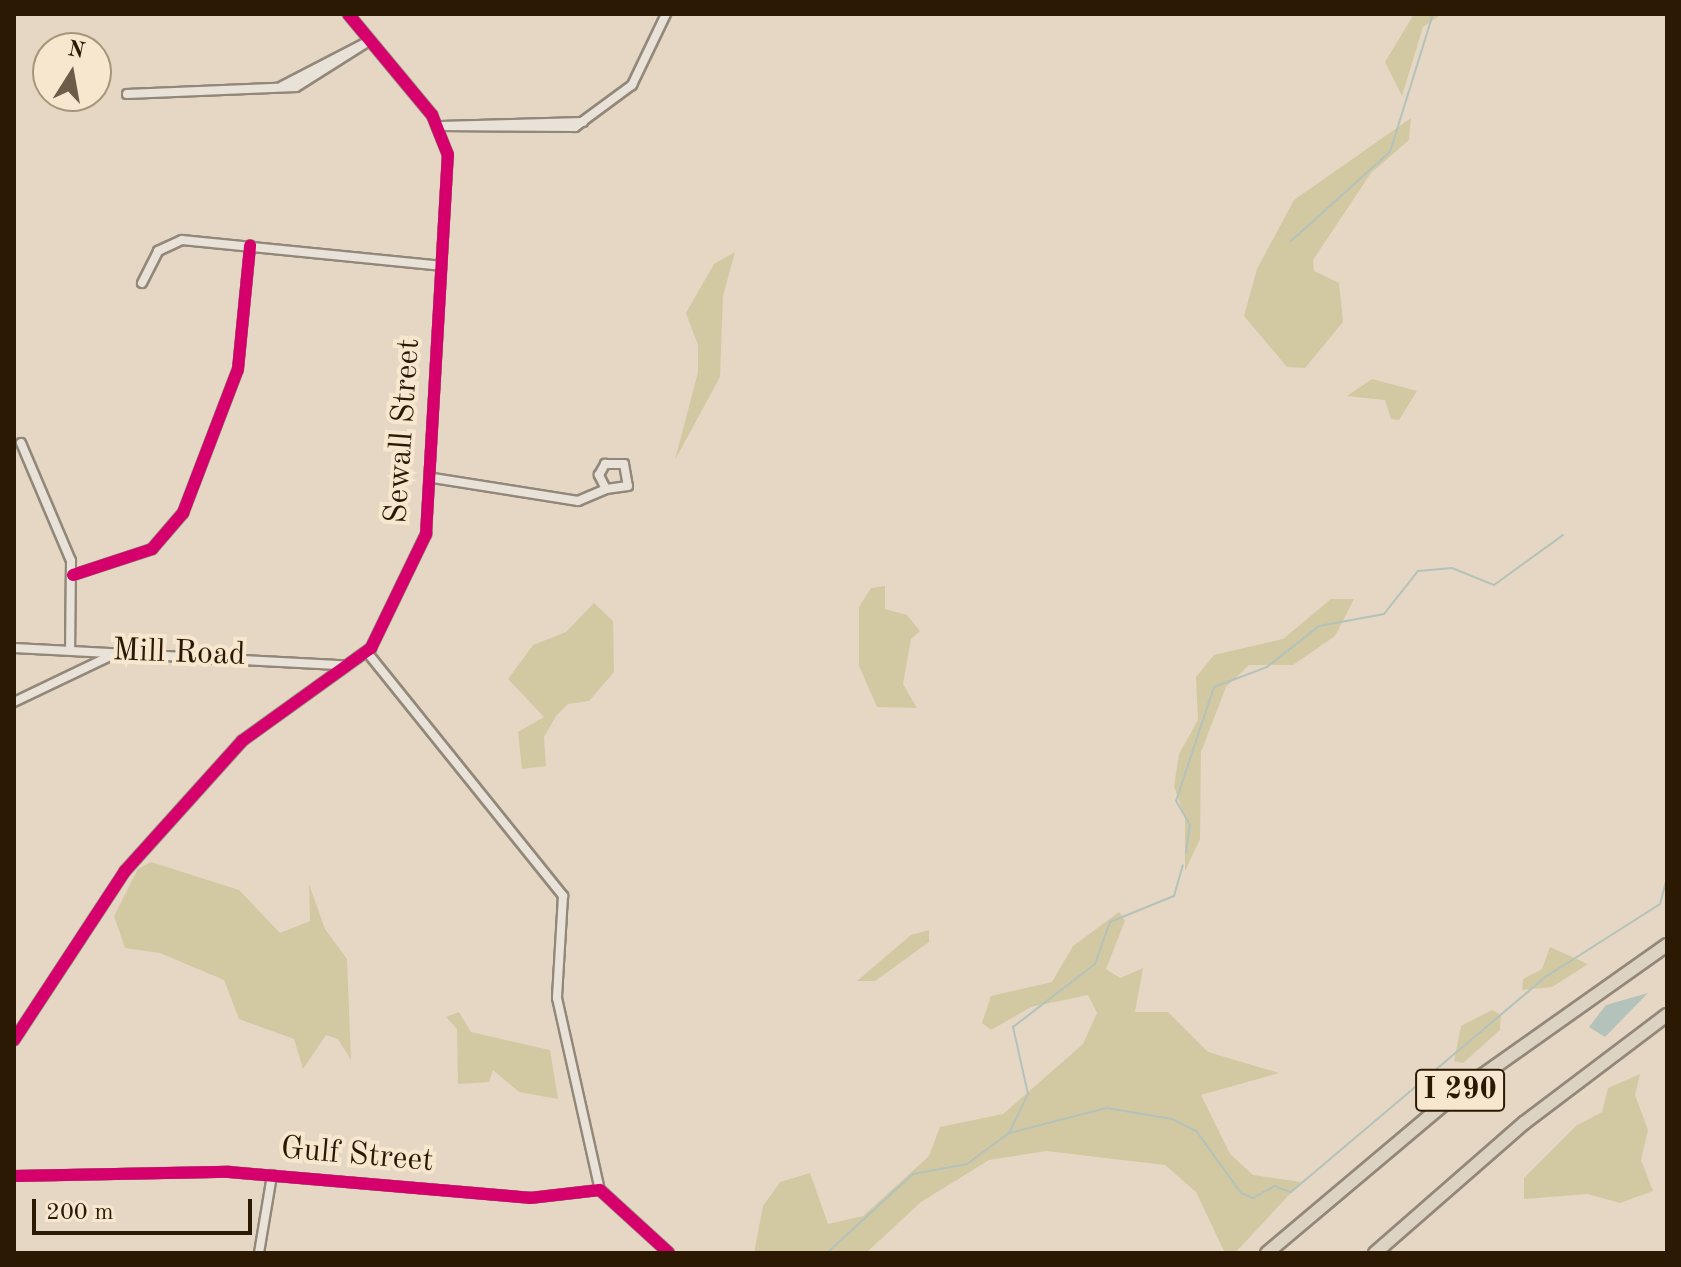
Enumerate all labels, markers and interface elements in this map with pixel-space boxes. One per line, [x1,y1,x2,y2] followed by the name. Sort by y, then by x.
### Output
[32,32,112,112] north arrow
[66,38,87,63] text: N
[378,337,430,525] street label: Sewall Street
[112,632,246,676] street label: Mill Road
[1414,1064,1506,1116] road number: I 290
[279,1130,435,1182] street label: Gulf Street
[36,1183,256,1233] scale bar
[46,1201,114,1225] text: 200 m

